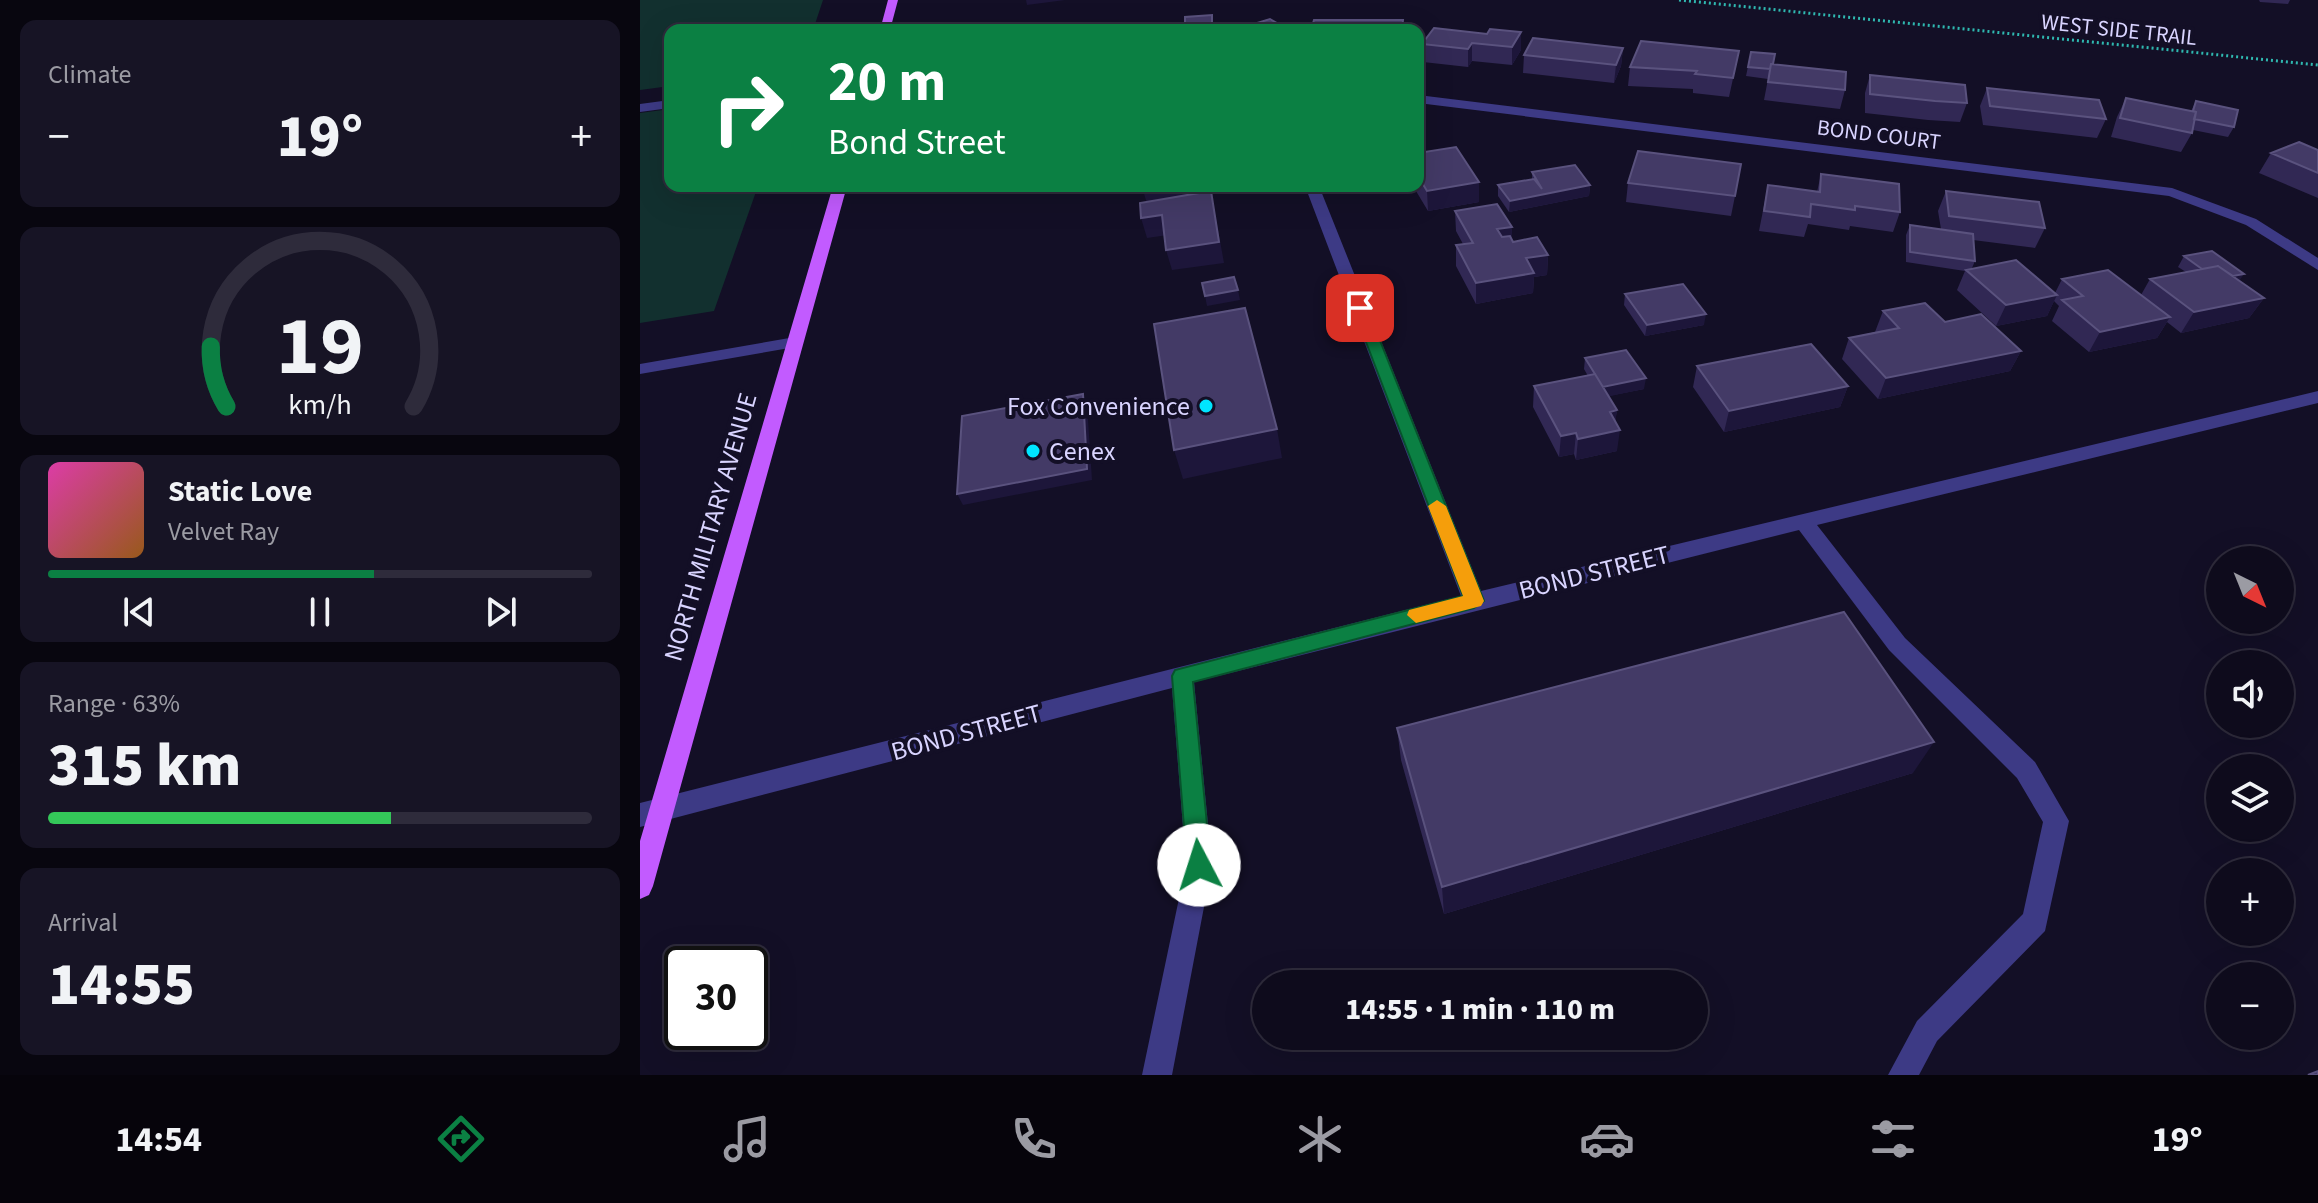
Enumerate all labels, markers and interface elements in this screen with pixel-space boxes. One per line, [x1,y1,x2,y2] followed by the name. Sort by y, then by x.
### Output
[2040,6,2198,54] street label: WEST SIDE TRAIL
[828,43,946,122] text: 20 m
[48,56,132,93] text: Climate
[696,56,800,160] icon: right
[277,95,363,180] text: 19°
[48,106,70,169] text: −
[570,106,592,169] text: +
[1815,112,1943,158] street label: BOND COURT
[828,117,1006,168] text: Bond Street
[1326,274,1394,342] pin
[1338,286,1382,330] icon: arrive
[276,287,364,405] text: 19
[288,385,352,425] text: km/h
[1007,388,1190,425] place label: Fox Convenience
[654,389,766,666] street label: NORTH MILITARY AVENUE
[1197,397,1215,415] marker: Fox Convenience
[1049,433,1116,470] place label: Cenex
[1024,442,1042,460] marker: Cenex
[168,470,312,513] text: Static Love
[168,513,279,550] text: Velvet Ray
[1515,536,1673,609] street label: BOND STREET
[2206,546,2294,634] north arrow
[2206,546,2294,1050] map controls
[117,590,161,634] icon: previous
[298,590,342,634] icon: pause
[479,590,523,634] icon: next
[2206,650,2294,738] button: sound
[48,685,180,722] text: Range · 63%
[887,695,1045,770] street label: BOND STREET
[48,724,241,809] text: 315 km
[2206,754,2294,842] button: layers
[1157,823,1241,907] position arrow
[2206,858,2294,946] button: +
[48,904,118,941] text: Arrival
[48,943,195,1028] text: 14:55
[664,946,768,1050] speed limit sign: 30
[2206,962,2294,1050] button: −
[1345,988,1615,1031] text: 14:55 · 1 min · 110 m
[433,1111,489,1167] icon: directions
[719,1111,775,1167] icon: music
[1006,1111,1062,1167] icon: phone
[1292,1111,1348,1167] icon: climate
[1579,1111,1635,1167] icon: car
[1865,1111,1921,1167] icon: filters
[115,1114,202,1165] text: 14:54
[2152,1114,2203,1165] text: 19°

